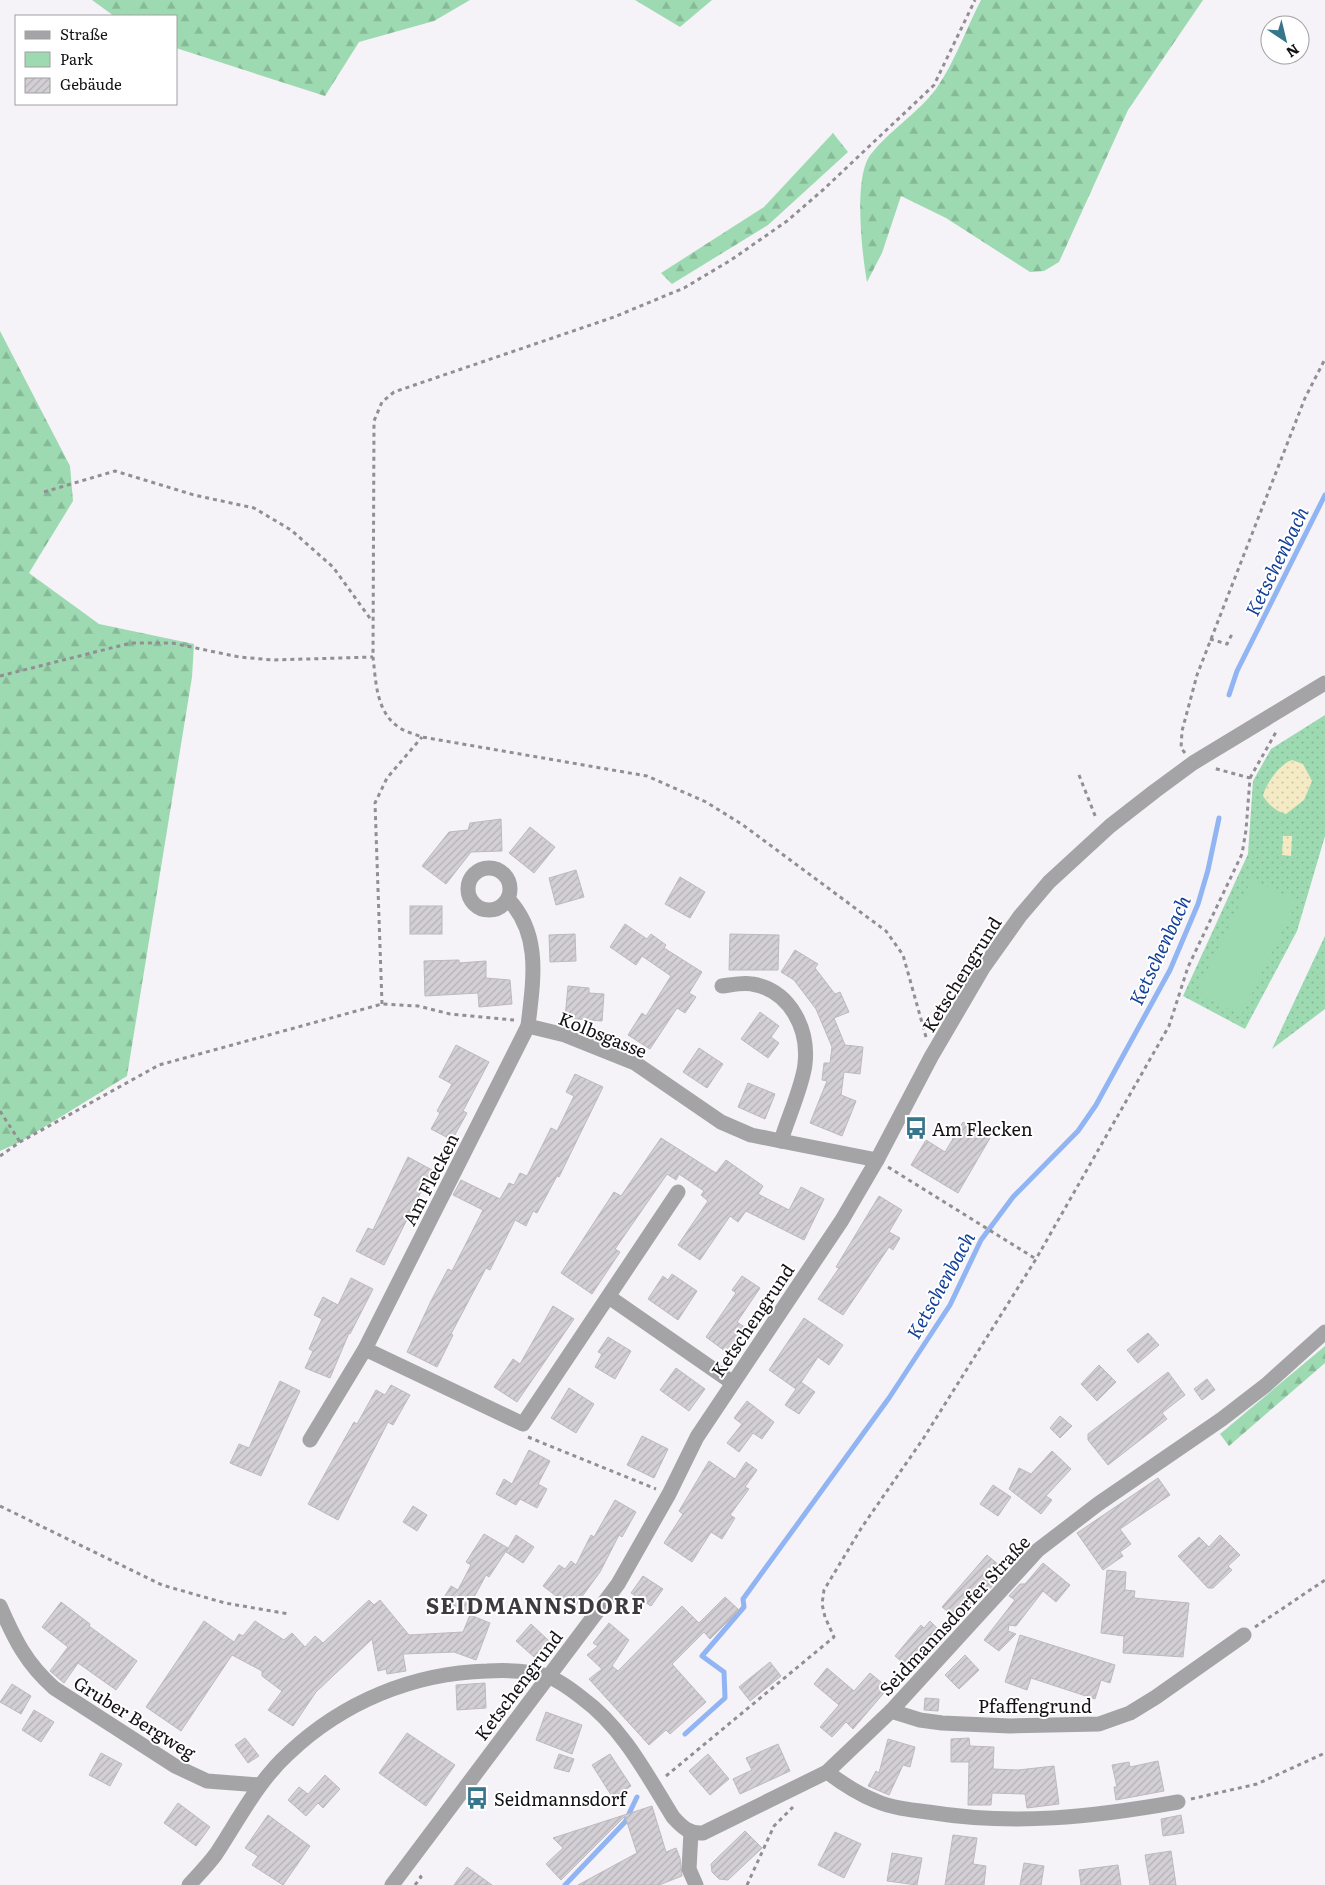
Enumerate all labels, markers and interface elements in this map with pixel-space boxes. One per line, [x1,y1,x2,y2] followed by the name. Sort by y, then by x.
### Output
[15,15,178,105] legend
[1260,15,1310,65] north arrow
[60,22,108,45] text: Straße
[1282,40,1304,63] text: N
[60,47,94,70] text: Park
[60,72,122,95] text: Gebäude
[1237,502,1315,620] water label: Ketschenbach
[1121,890,1197,1010] water label: Ketschenbach
[915,911,1007,1037] street label: Ketschengrund
[555,1004,651,1064] street label: Kolbsgasse
[903,1115,929,1141] bus stop icon: Am Flecken
[932,1115,1033,1142] place label: Am Flecken
[395,1128,465,1230] street label: Am Flecken
[899,1226,981,1344] water label: Ketschenbach
[704,1258,800,1382] street label: Ketschengrund
[872,1529,1036,1701] street label: Seidmannsdorfer Straße
[426,1588,646,1621] district label: SEIDMANNSDORF
[468,1624,568,1746] street label: Ketschengrund
[69,1669,202,1766] street label: Gruber Bergweg
[978,1692,1092,1719] street label: Pfaffengrund
[464,1785,490,1811] bus stop icon: Seidmannsdorf
[494,1785,628,1812] place label: Seidmannsdorf

